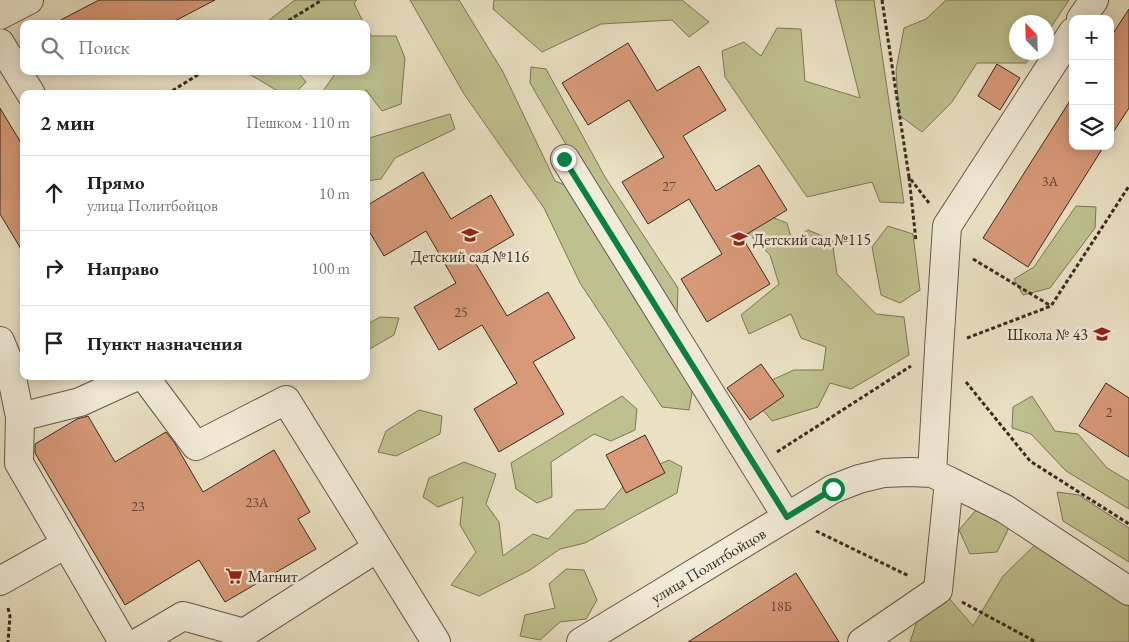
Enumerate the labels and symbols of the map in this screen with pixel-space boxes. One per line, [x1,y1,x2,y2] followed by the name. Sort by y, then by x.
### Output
[1009,15,1054,60] north arrow
[553,148,576,171] route end
[1042,172,1059,190] house number: 3А
[662,177,676,195] house number: 27
[460,225,480,245] school or university icon: Детский сад №116
[729,229,749,249] school or university icon: Детский сад №115
[753,229,871,250] place label: Детский сад №115
[411,246,529,267] place label: Детский сад №116
[454,303,468,321] house number: 25
[1007,324,1088,345] place label: Школа № 43
[1092,324,1112,344] school or university icon: Школа № 43
[1106,403,1113,421] house number: 2
[822,478,845,501] route start
[245,493,269,511] house number: 23А
[131,497,145,515] house number: 23
[647,523,770,608] street label: улица Политбойцов
[224,566,244,586] supermarket icon: Магнит
[248,566,298,587] place label: Магнит
[770,597,792,615] house number: 18Б

